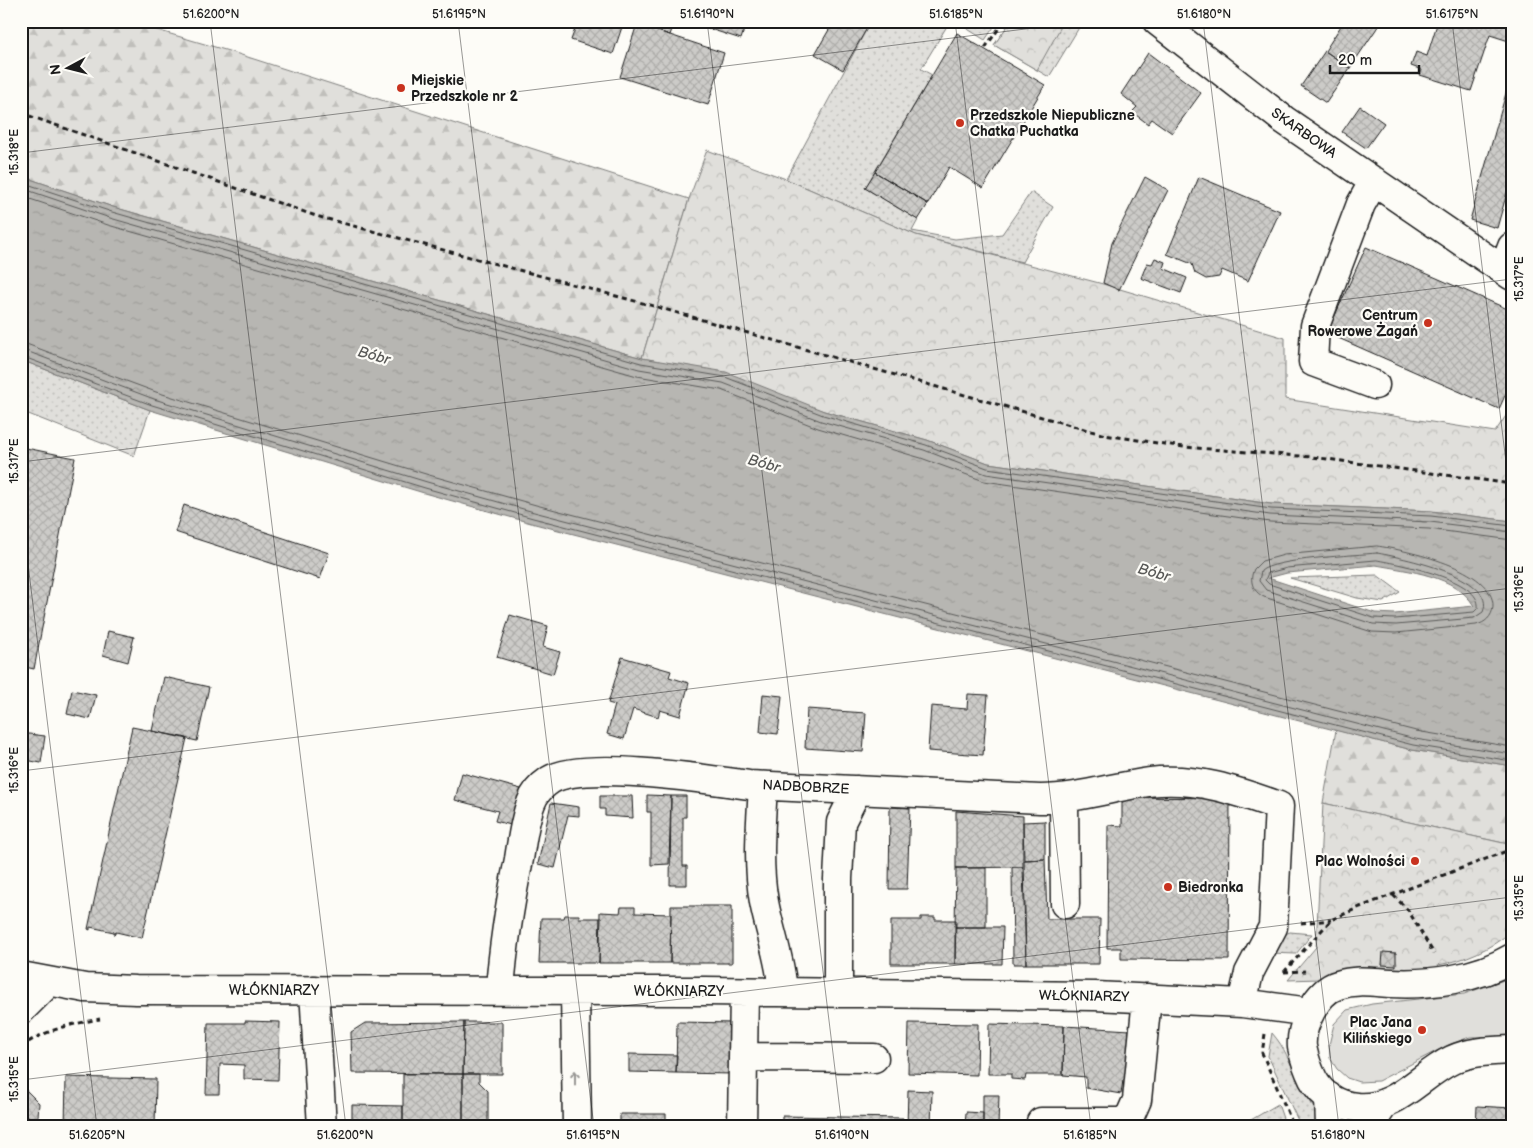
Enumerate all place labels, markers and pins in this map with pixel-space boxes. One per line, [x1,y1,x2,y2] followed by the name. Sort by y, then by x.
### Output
[411,72,518,105] place label: Miejskie Przedszkole nr 2
[395,82,407,94] marker: Miejskie Przedszkole nr 2
[970,107,1135,140] place label: Przedszkole Niepubliczne Chatka Puchatka
[954,117,966,129] marker: Przedszkole Niepubliczne Chatka Puchatka
[1307,307,1418,340] place label: Centrum Rowerowe Żagań
[1422,317,1434,329] marker: Centrum Rowerowe Żagań
[1315,853,1405,870] place label: Plac Wolności
[1409,855,1421,867] marker: Plac Wolności
[1178,879,1244,896] place label: Biedronka
[1162,881,1174,893] marker: Biedronka
[1343,1014,1412,1047] place label: Plac Jana Kilińskiego
[1416,1024,1428,1036] marker: Plac Jana Kilińskiego

